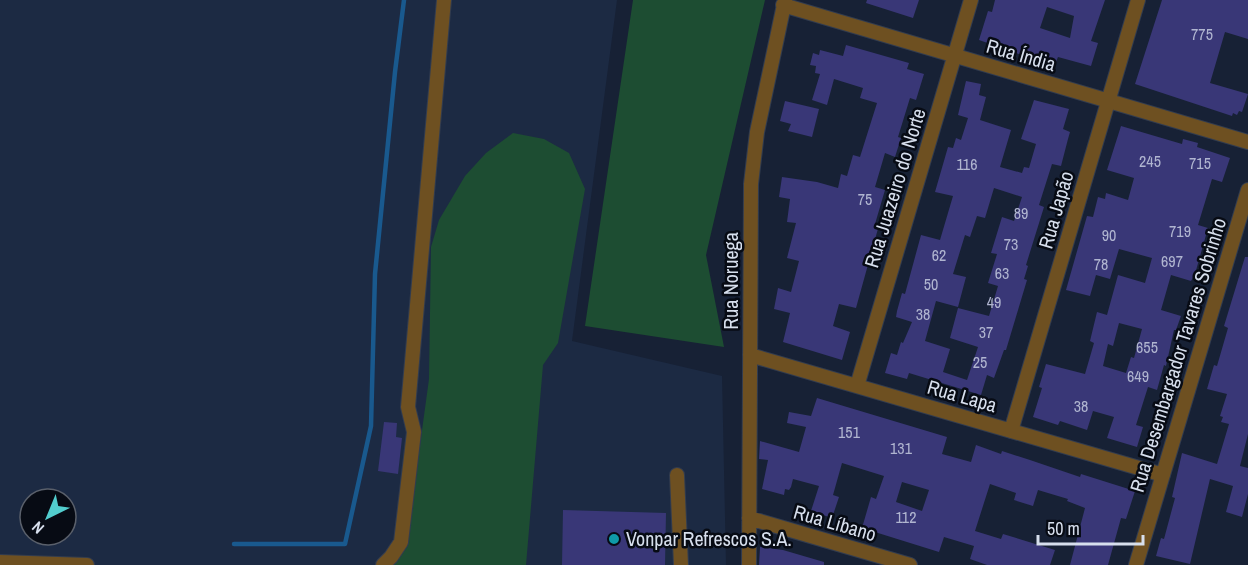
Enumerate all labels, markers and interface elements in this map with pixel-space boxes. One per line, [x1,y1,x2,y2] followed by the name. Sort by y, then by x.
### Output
[1191,23,1213,45] house number: 775
[983,32,1059,77] street label: Rua Índia
[857,105,932,271] street label: Rua Juazeiro do Norte
[1139,150,1161,172] house number: 245
[1189,152,1211,174] house number: 715
[957,153,977,175] house number: 116
[1032,168,1079,252] street label: Rua Japão
[858,188,872,210] house number: 75
[1014,202,1028,224] house number: 89
[1123,214,1232,495] street label: Rua Desembargador Tavares Sobrinho
[1169,220,1191,242] house number: 719
[1102,224,1116,246] house number: 90
[717,232,744,330] street label: Rua Noruega
[1004,233,1018,255] house number: 73
[932,244,946,266] house number: 62
[1161,250,1183,272] house number: 697
[1094,253,1108,275] house number: 78
[995,262,1009,284] house number: 63
[924,273,938,295] house number: 50
[987,291,1001,313] house number: 49
[916,303,930,325] house number: 38
[979,321,993,343] house number: 37
[1136,336,1158,358] house number: 655
[973,351,987,373] house number: 25
[1127,365,1149,387] house number: 649
[924,373,1000,418] street label: Rua Lapa
[1074,395,1088,417] house number: 38
[838,421,861,443] house number: 151
[890,437,913,459] house number: 131
[18,487,78,547] north arrow
[791,498,880,547] street label: Rua Líbano
[896,506,916,528] house number: 112
[1038,508,1143,546] scale bar
[1047,516,1080,541] text: 50 m
[27,517,49,539] text: N
[626,525,792,552] place label: Vonpar Refrescos S.A.
[607,532,621,546] marker: Vonpar Refrescos S.A.

